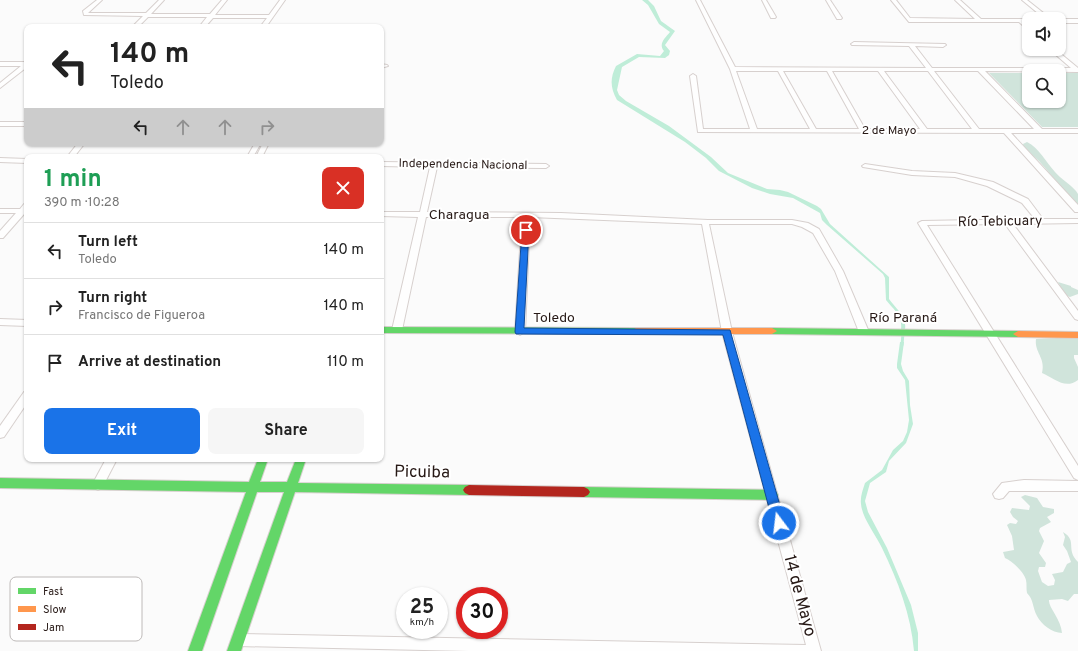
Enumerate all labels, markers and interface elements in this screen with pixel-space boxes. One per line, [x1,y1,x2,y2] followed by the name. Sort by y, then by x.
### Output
[1022,12,1066,108] map controls
[1022,12,1066,56] button: sound
[110,37,189,73] text: 140 m
[44,40,96,92] icon: left
[1022,64,1066,108] button: search
[110,72,164,95] text: Toledo
[130,116,152,138] icon: left
[172,116,194,138] icon: ahead
[214,116,236,138] icon: ahead
[256,116,278,138] icon: right
[862,123,917,139] street label: 2 de Mayo
[398,156,528,174] street label: Independencia Nacional
[44,165,102,195] text: 1 min
[322,167,364,209] button: close
[44,195,120,211] text: 390 m · 10:28
[429,207,489,224] street label: Charagua
[509,213,543,247] pin
[958,213,1042,231] street label: Río Tebicuary
[515,219,537,241] icon: arrive
[78,233,138,252] text: Turn left
[44,240,66,262] icon: left
[324,241,364,260] text: 140 m
[78,252,117,268] text: Toledo
[78,289,147,308] text: Turn right
[44,296,66,318] icon: right
[324,297,364,316] text: 140 m
[78,308,205,324] text: Francisco de Figueroa
[533,310,575,327] street label: Toledo
[869,310,937,327] street label: Río Paraná
[44,352,66,374] icon: arrive
[78,353,221,372] text: Arrive at destination
[327,353,364,372] text: 110 m
[44,408,200,454] button: Exit
[208,408,364,454] button: Share
[394,462,450,484] street label: Picuiba
[758,502,800,544] position arrow
[778,553,820,639] street label: 14 de Mayo
[10,577,142,641] legend
[43,585,63,599] text: Fast
[456,587,508,639] speed limit sign: 30
[410,595,434,621] text: 25
[43,603,66,617] text: Slow
[410,616,434,629] text: km/h
[43,621,64,635] text: Jam

